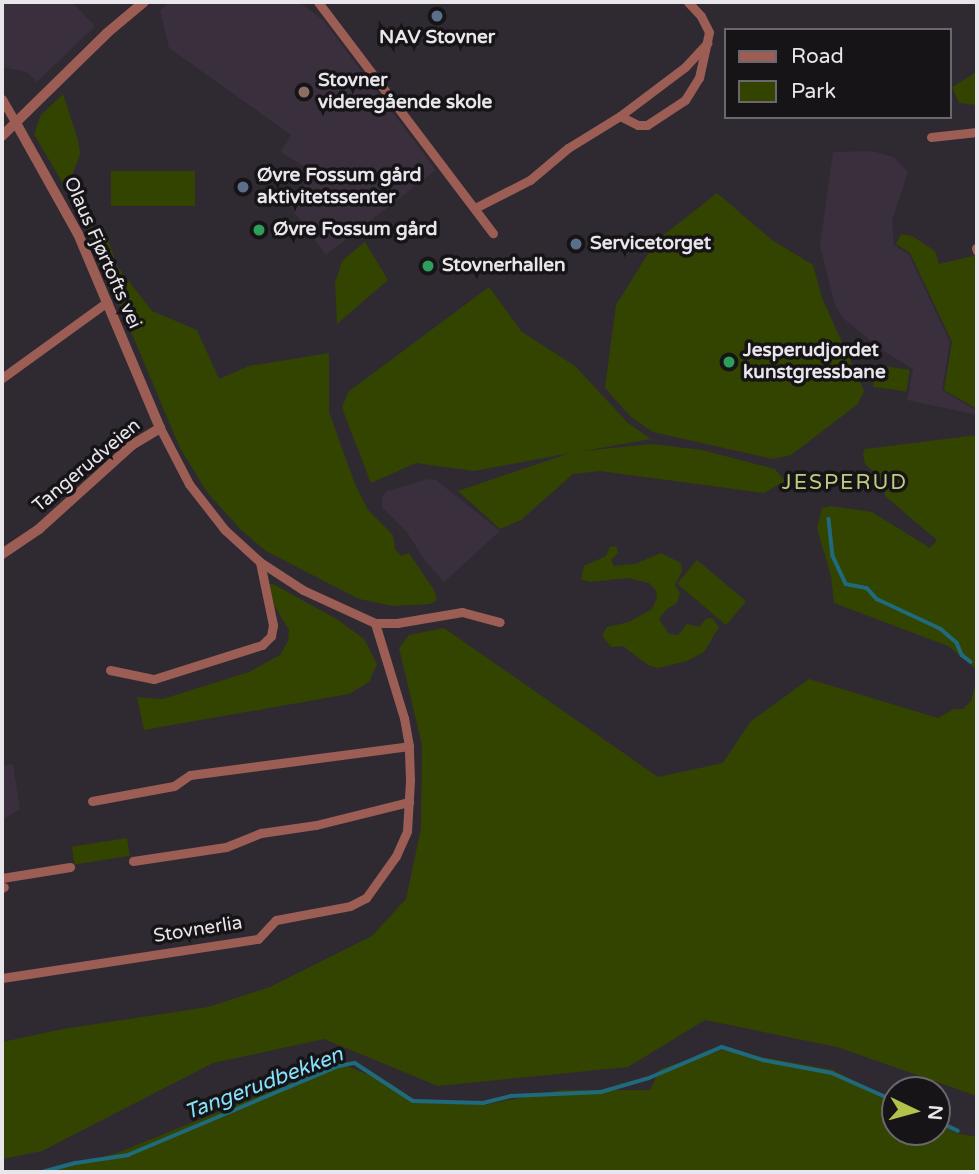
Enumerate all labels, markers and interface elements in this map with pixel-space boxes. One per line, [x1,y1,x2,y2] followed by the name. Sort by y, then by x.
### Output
[429,8,445,24] marker: NAV Stovner
[379,27,495,49] place label: NAV Stovner
[724,28,951,119] legend
[791,44,844,69] text: Road
[318,70,492,114] place label: Stovner videregående skole
[791,79,836,104] text: Park
[296,84,312,100] marker: Stovner videregående skole
[257,165,421,209] place label: Øvre Fossum gård aktivitetssenter
[58,174,146,332] street label: Olaus Fjørtofts vei
[235,179,251,195] marker: Øvre Fossum gård aktivitetssenter
[273,219,437,241] place label: Øvre Fossum gård
[251,222,267,238] marker: Øvre Fossum gård
[590,233,711,255] place label: Servicetorget
[568,236,584,252] marker: Servicetorget
[442,255,566,277] place label: Stovnerhallen
[420,258,436,274] marker: Stovnerhallen
[743,340,886,384] place label: Jesperudjordet kunstgressbane
[721,354,737,370] marker: Jesperudjordet kunstgressbane
[28,414,146,518] street label: Tangerudveien
[783,470,907,496] district label: JESPERUD
[152,912,244,948] street label: Stovnerlia
[181,1042,347,1126] water label: Tangerudbekken
[881,1076,951,1146] north arrow
[923,1104,947,1121] text: N

